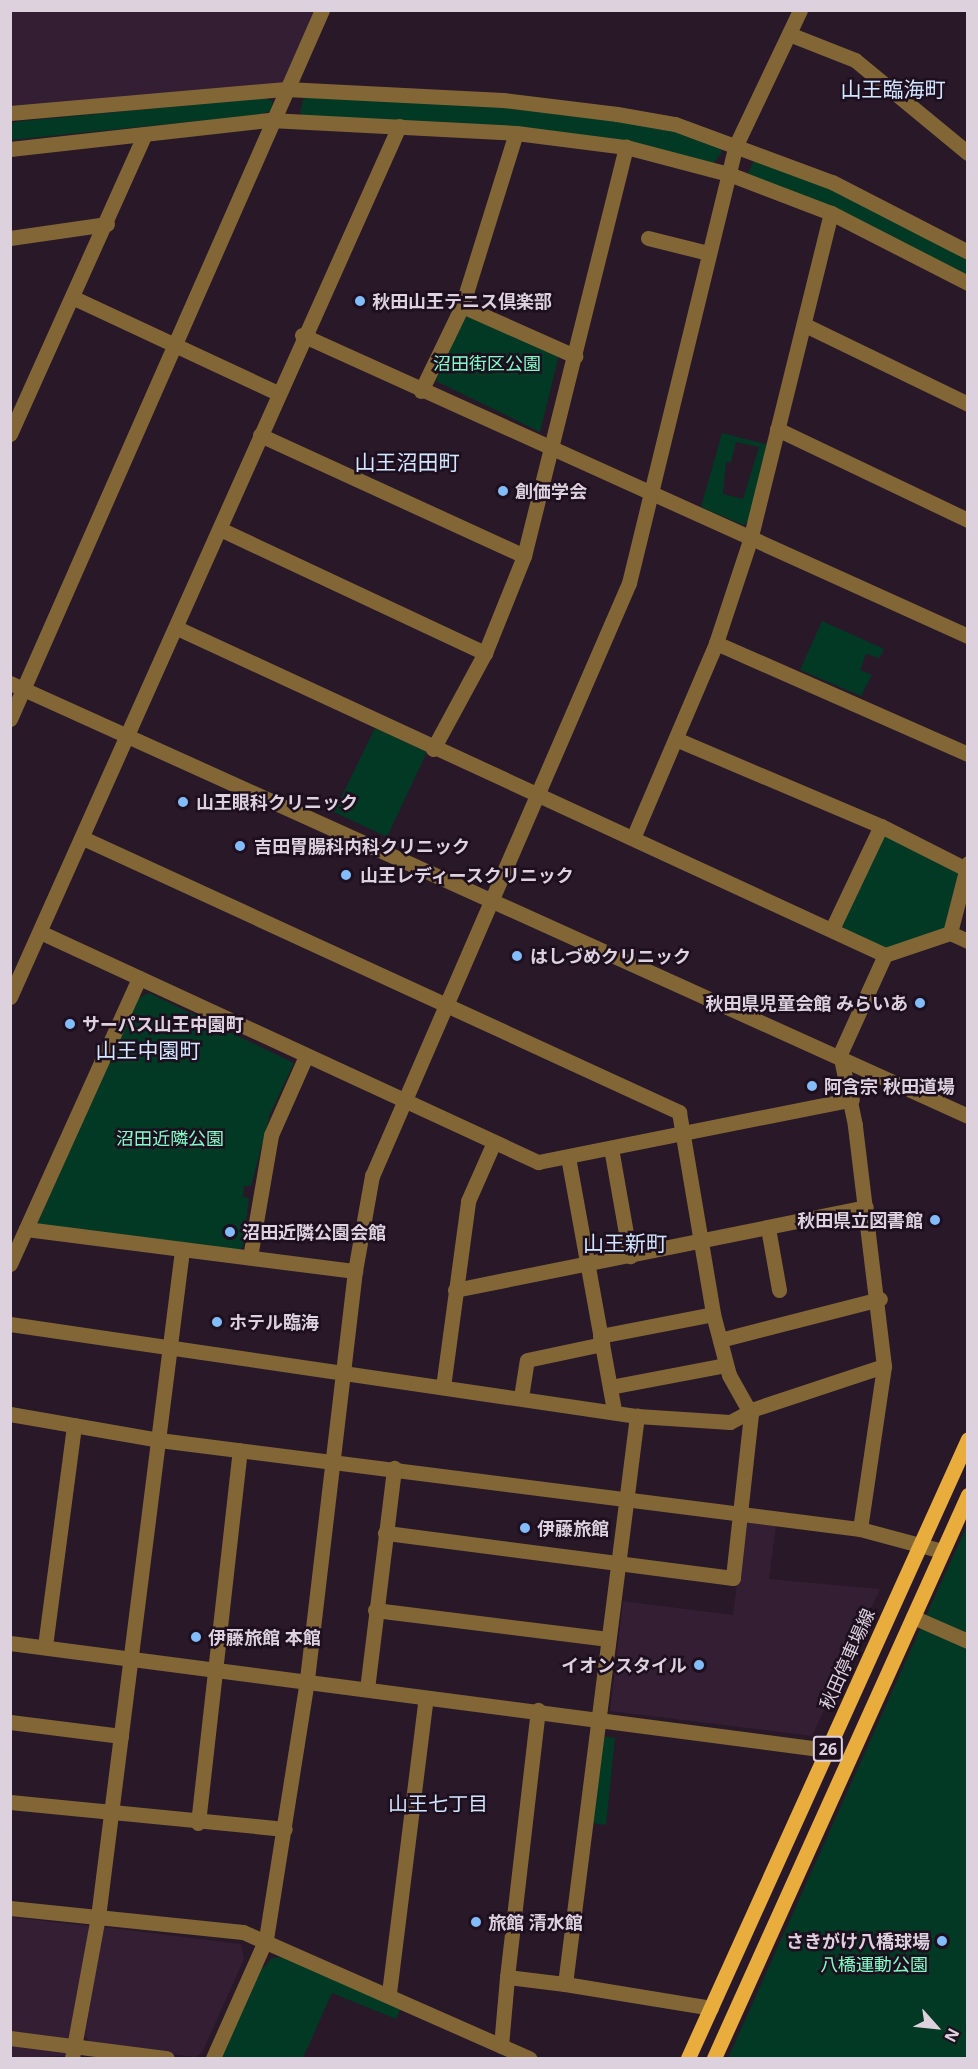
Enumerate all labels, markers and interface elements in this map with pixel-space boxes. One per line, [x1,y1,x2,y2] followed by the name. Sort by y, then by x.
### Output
[841,76,945,102] district label: 山王臨海町
[372,290,552,312] place label: 秋田山王テニス倶楽部
[353,294,367,308] marker: 秋田山王テニス倶楽部
[433,352,541,374] park label: 沼田街区公園
[355,449,459,475] district label: 山王沼田町
[515,480,587,502] place label: 創価学会
[496,484,510,498] marker: 創価学会
[196,791,358,813] place label: 山王眼科クリニック
[174,793,192,811] marker: 山王眼科クリニック
[254,835,470,857] place label: 吉田胃腸科内科クリニック
[231,837,249,855] marker: 吉田胃腸科内科クリニック
[360,864,576,886] place label: 山王レディースクリニック
[337,866,355,884] marker: 山王レディースクリニック
[530,945,692,967] place label: はしづめクリニック
[508,947,526,965] marker: はしづめクリニック
[705,992,908,1014] place label: 秋田県児童会館 みらいあ
[913,996,927,1010] marker: 秋田県児童会館 みらいあ
[82,1013,244,1035] place label: サーパス山王中園町
[63,1017,77,1031] marker: サーパス山王中園町
[96,1037,200,1063] district label: 山王中園町
[824,1075,955,1097] place label: 阿含宗 秋田道場
[805,1079,819,1093] marker: 阿含宗 秋田道場
[116,1127,224,1149] park label: 沼田近隣公園
[797,1209,923,1231] place label: 秋田県立図書館
[928,1213,942,1227] marker: 秋田県立図書館
[242,1221,386,1243] place label: 沼田近隣公園会館
[223,1225,237,1239] marker: 沼田近隣公園会館
[583,1230,667,1256] district label: 山王新町
[229,1311,319,1333] place label: ホテル臨海
[210,1315,224,1329] marker: ホテル臨海
[537,1517,609,1539] place label: 伊藤旅館
[518,1521,532,1535] marker: 伊藤旅館
[815,1605,879,1713] street label: 秋田停車場線
[208,1626,321,1648] place label: 伊藤旅館 本館
[189,1630,203,1644] marker: 伊藤旅館 本館
[561,1654,687,1676] place label: イオンスタイル
[692,1658,706,1672] marker: イオンスタイル
[812,1736,844,1762] road number: 26
[388,1791,488,1815] district label: 山王七丁目
[488,1911,583,1933] place label: 旅館 清水館
[469,1915,483,1929] marker: 旅館 清水館
[786,1930,930,1952] place label: さきがけ八橋球場
[935,1934,949,1948] marker: さきがけ八橋球場
[820,1953,928,1975] park label: 八橋運動公園
[906,1997,966,2057] north arrow
[939,2024,965,2046] text: N

